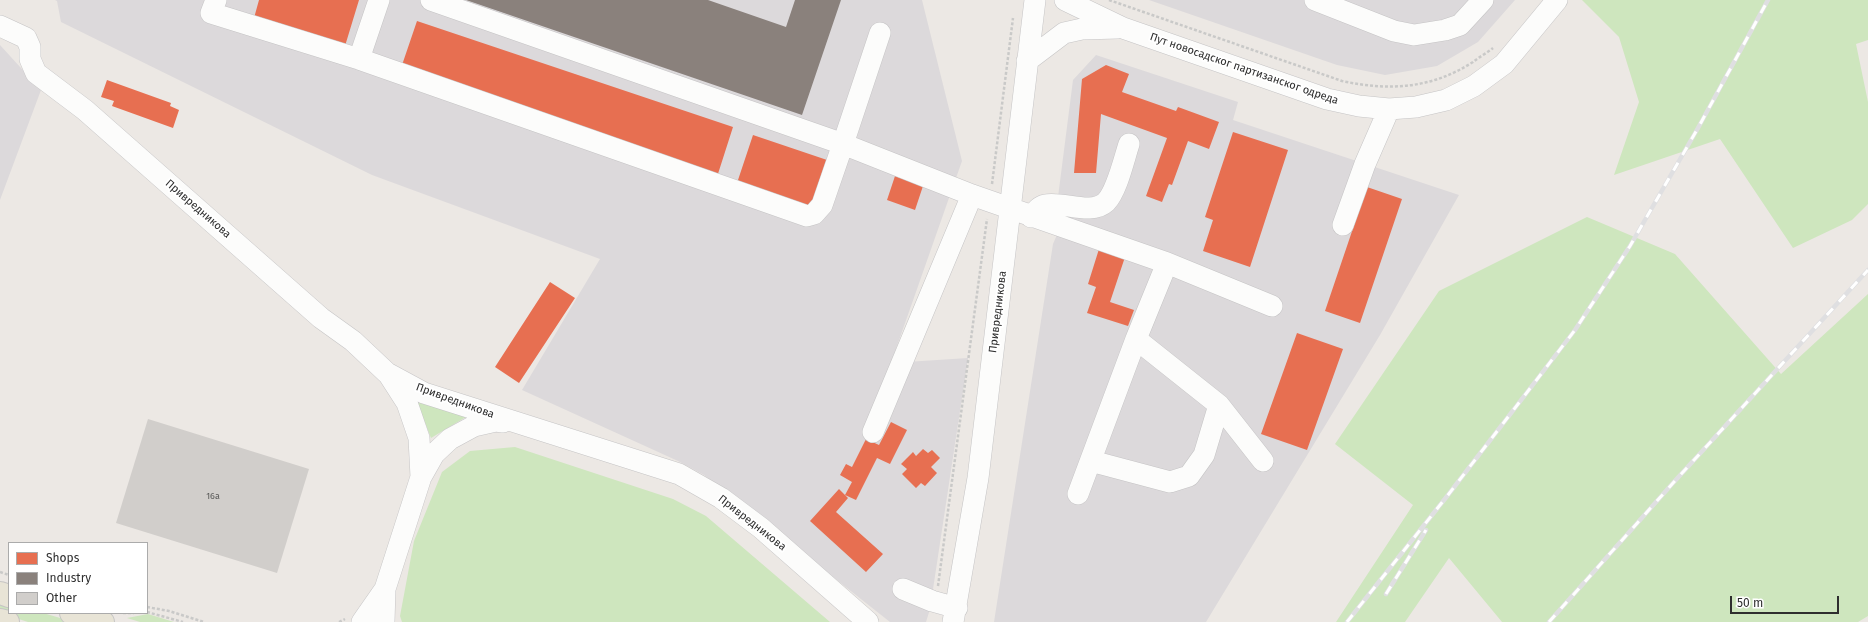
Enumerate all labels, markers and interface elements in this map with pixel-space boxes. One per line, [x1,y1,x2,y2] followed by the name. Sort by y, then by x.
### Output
[1148,30,1340,108] street label: Пут новосадског партизанског одреда
[163,177,233,241] street label: Привредникова
[986,270,1010,354] street label: Привредникова
[414,381,496,421] street label: Привредникова
[206,491,220,501] house number: 16a
[715,492,789,554] street label: Привредникова
[8,542,148,614] legend
[46,551,79,565] text: Shops
[46,571,91,585] text: Industry
[1732,588,1841,614] scale bar
[46,591,77,605] text: Other
[1737,596,1763,610] text: 50 m

